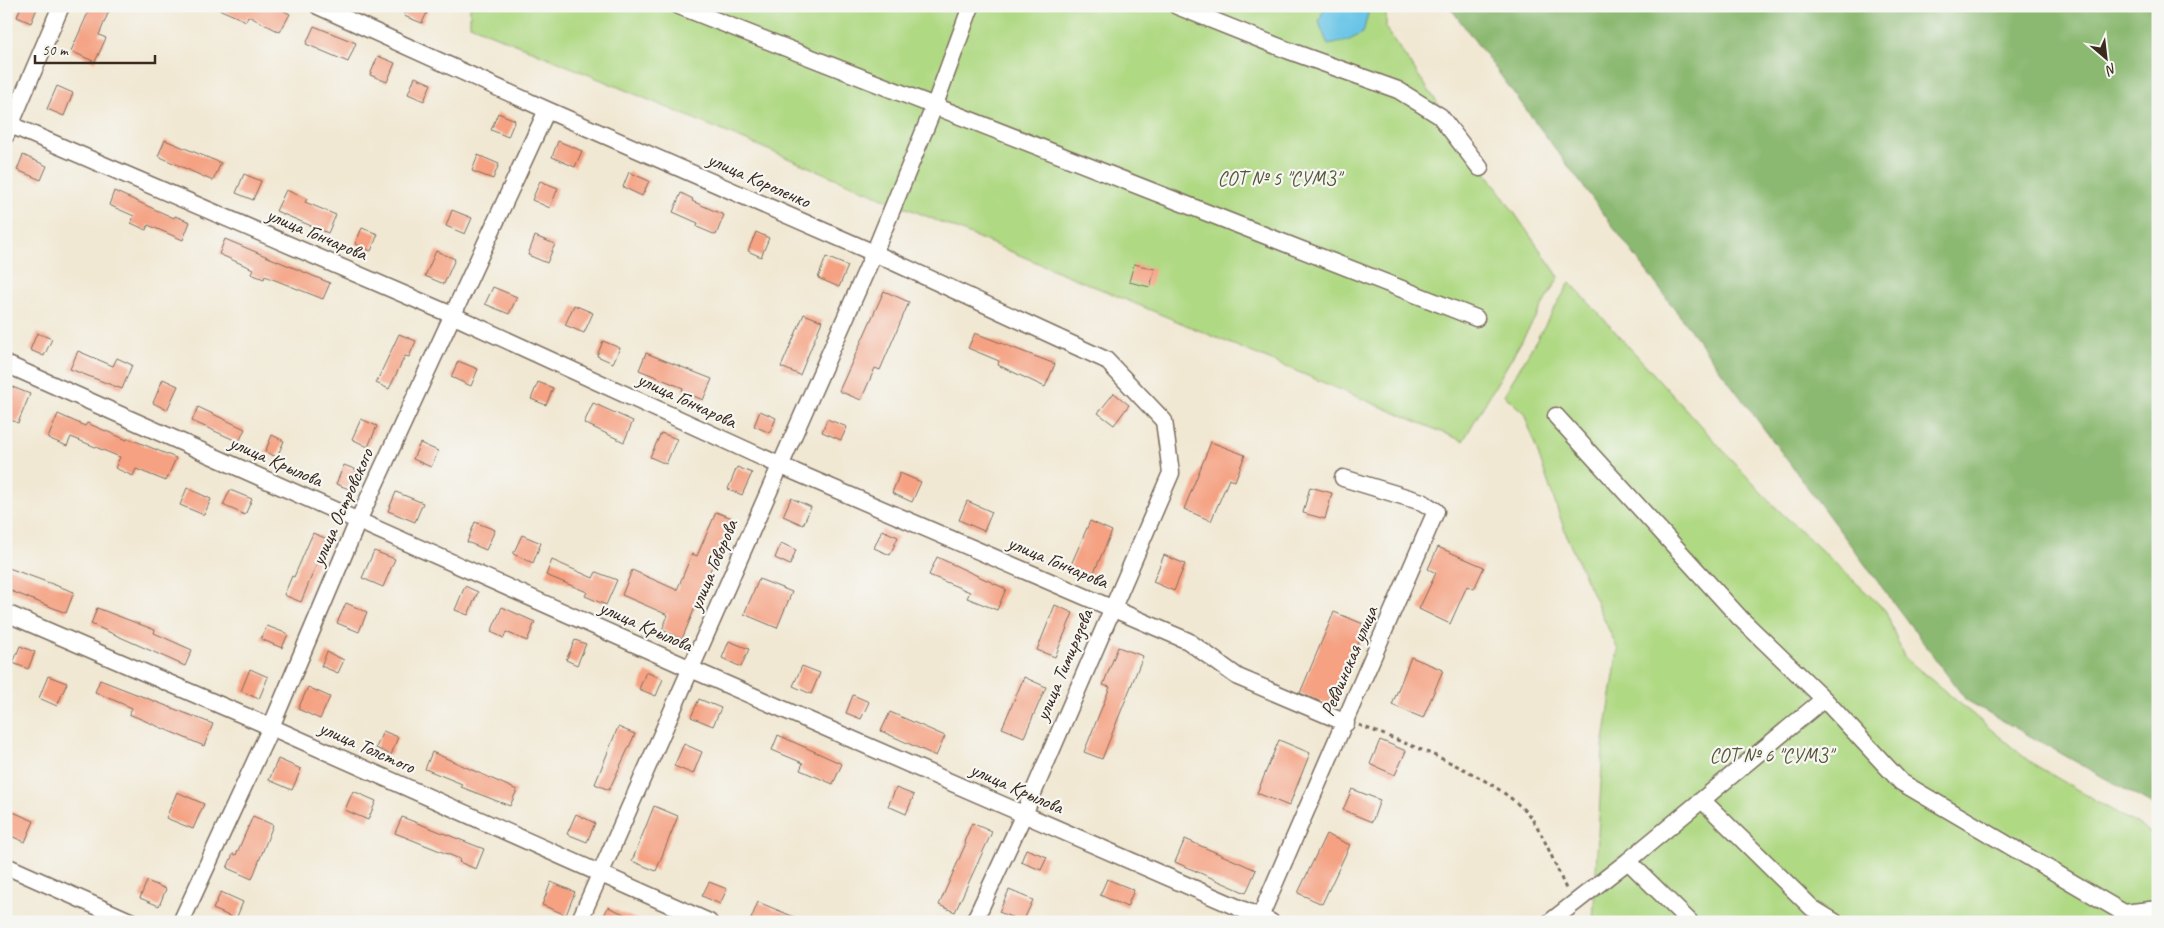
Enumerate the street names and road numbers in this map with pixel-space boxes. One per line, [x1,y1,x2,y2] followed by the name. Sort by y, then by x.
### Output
[703,146,815,214] street label: улица Короленко
[262,201,372,267] street label: улица Гончарова
[633,366,742,434] street label: улица Гончарова
[225,429,328,493] street label: улица Крылова
[305,444,379,570] street label: улица Островского
[682,515,744,615] street label: улица Говорова
[1003,529,1113,595] street label: улица Гончарова
[595,594,698,658] street label: улица Крылова
[1315,601,1384,720] street label: Ревдинская улица
[1029,604,1099,725] street label: улица Тимирязева
[314,714,420,780] street label: улица Толстого
[966,756,1069,820] street label: улица Крылова

